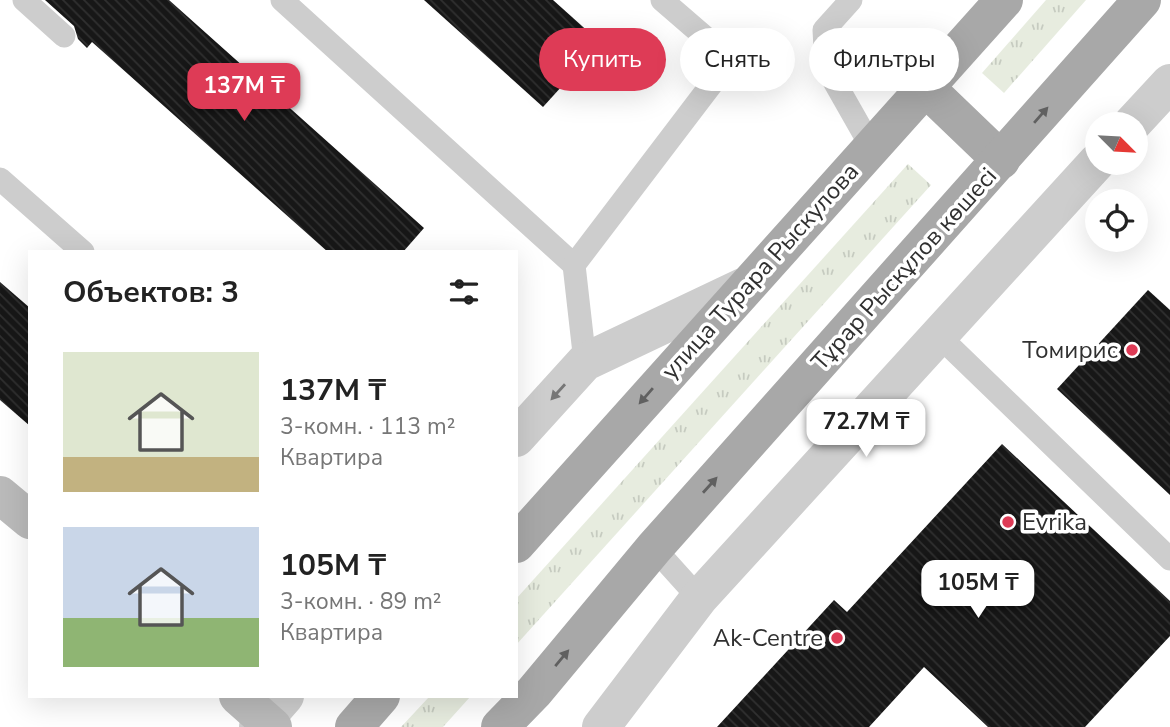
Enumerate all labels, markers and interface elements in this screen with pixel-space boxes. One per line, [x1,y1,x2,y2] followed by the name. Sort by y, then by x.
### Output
[539,28,666,91] chip: Купить
[680,28,795,91] chip: Снять
[809,28,959,91] chip: Фильтры
[187,64,301,123] pin: 137M ₸
[203,70,285,101] text: 137M ₸
[1033,106,1048,123] one-way arrow
[1085,112,1148,175] north arrow
[1085,112,1148,252] map controls
[654,156,866,386] street label: улица Турара Рыскулова
[804,161,1004,377] street label: Тұрар Рыскұлов көшесі
[1085,189,1148,252] button: locate
[63,272,239,313] text: Объектов: 3
[445,273,483,311] icon: filters
[1022,334,1118,366] place label: Томирис
[1124,342,1140,358] marker: Томирис
[280,370,386,411] text: 137M ₸
[119,380,203,464] icon: home
[551,383,566,400] one-way arrow
[639,388,655,405] one-way arrow
[801,400,931,459] pin: 72.7M ₸
[822,406,910,437] text: 72.7M ₸
[280,411,455,442] text: 3-комн. · 113 m²
[280,442,383,473] text: Квартира
[702,477,717,494] one-way arrow
[1022,506,1087,538] place label: Evrika
[1000,514,1016,530] marker: Evrika
[280,545,386,586] text: 105M ₸
[119,555,203,639] icon: home
[921,560,1035,620] pin: 105M ₸
[937,567,1019,598] text: 105M ₸
[280,586,442,617] text: 3-комн. · 89 m²
[280,617,383,648] text: Квартира
[713,622,823,654] place label: Ak-Centre
[829,630,845,646] marker: Ak-Centre
[554,650,569,667] one-way arrow

